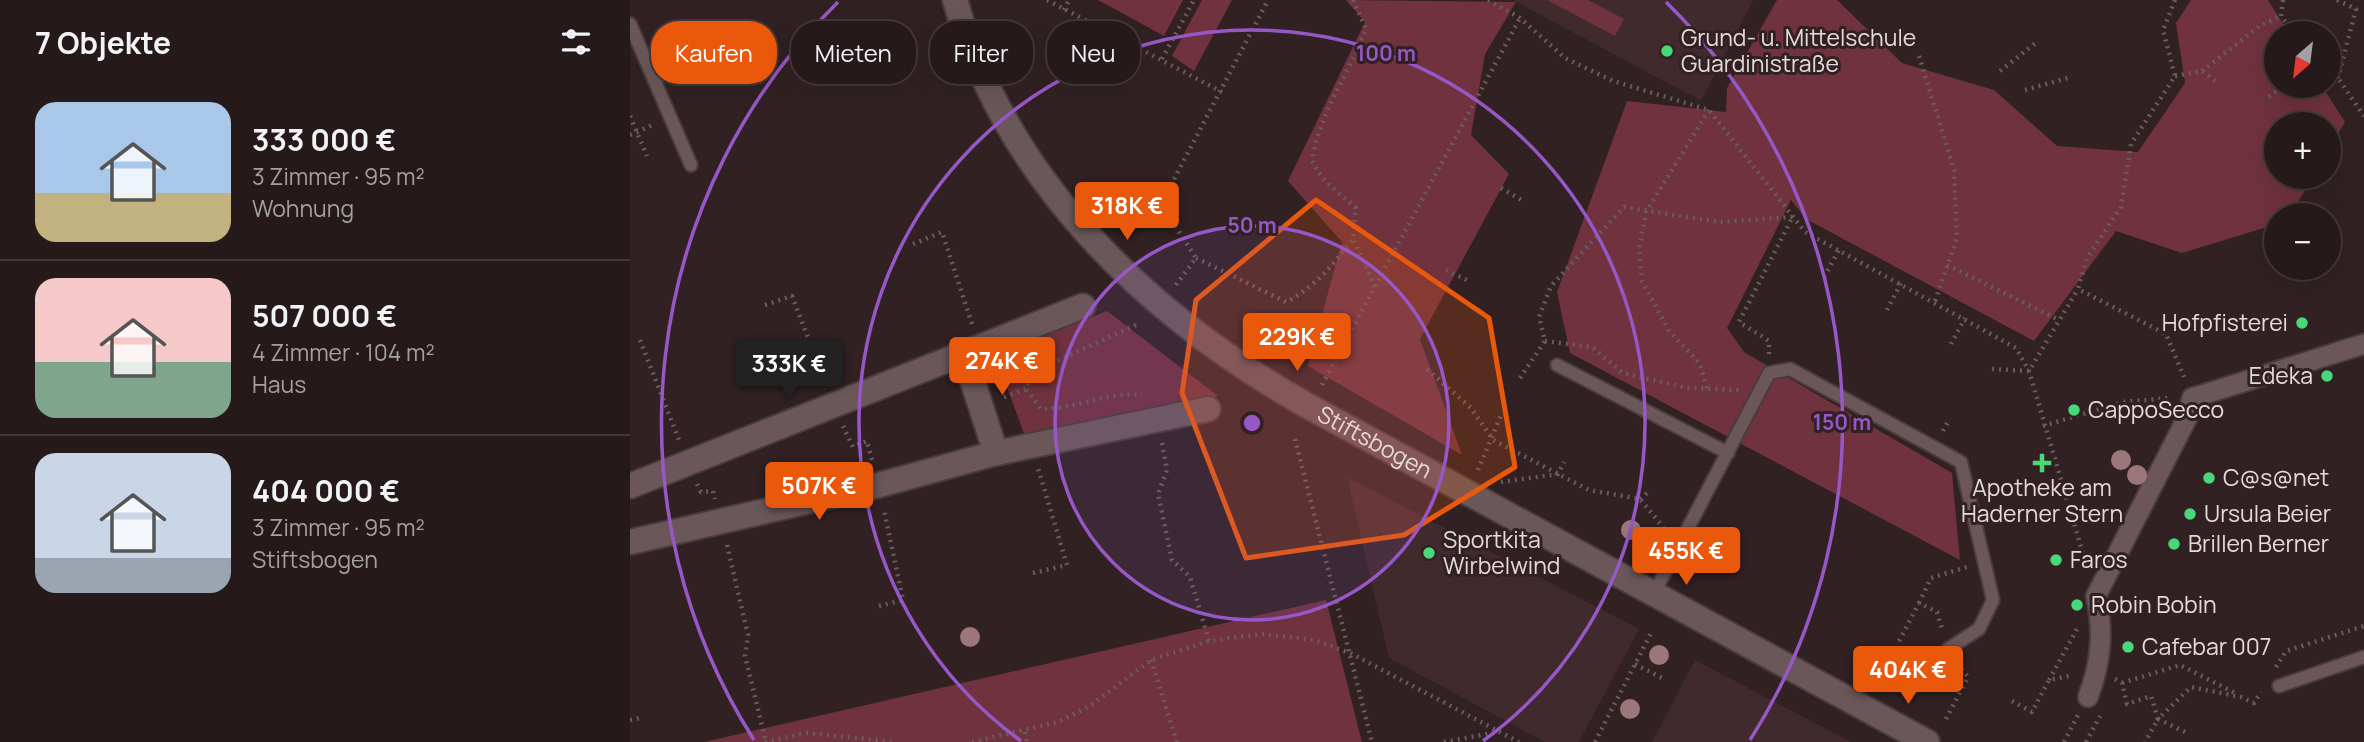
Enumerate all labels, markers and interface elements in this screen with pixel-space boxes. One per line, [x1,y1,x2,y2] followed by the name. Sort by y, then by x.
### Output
[651,21,777,84] chip: Kaufen
[791,21,916,84] chip: Mieten
[930,21,1033,84] chip: Filter
[1047,21,1140,84] chip: Neu
[1681,21,1916,79] place label: Grund- u. Mittelschule Guardinistraße
[2264,21,2342,98] north arrow
[2264,21,2341,280] map controls
[35,22,171,63] text: 7 Objekte
[557,23,595,61] icon: filters
[1356,39,1416,67] text: 100 m
[1659,43,1675,59] marker: Grund- u. Mittelschule Guardinistraße
[2264,112,2341,189] button: +
[252,119,396,160] text: 333 000 €
[91,130,175,214] icon: home
[252,160,425,192] text: 3 Zimmer · 95 m²
[1070,182,1184,242] pin: 318K €
[1091,189,1163,221] text: 318K €
[252,192,354,224] text: Wohnung
[2264,203,2341,280] button: −
[1227,211,1277,239] text: 50 m
[252,295,397,336] text: 507 000 €
[91,306,175,390] icon: home
[2162,306,2288,338] place label: Hofpfisterei
[1240,314,1354,373] pin: 229K €
[2294,315,2310,331] marker: Hofpfisterei
[1259,320,1335,352] text: 229K €
[252,336,435,368] text: 4 Zimmer · 104 m²
[945,338,1059,397] pin: 274K €
[732,340,846,400] pin: 333K €
[965,344,1039,376] text: 274K €
[752,347,826,379] text: 333K €
[2249,359,2313,391] place label: Edeka
[252,368,306,400] text: Haus
[2319,368,2335,384] marker: Edeka
[2088,393,2224,425] place label: CappoSecco
[1312,397,1438,485] street label: Stiftsbogen
[2066,402,2082,418] marker: CappoSecco
[1813,408,1871,436] text: 150 m
[1240,411,1264,435] centre of rings
[2034,455,2050,471] marker: Apotheke am Haderner Stern
[2223,461,2329,493] place label: C@s@net
[762,462,876,522] pin: 507K €
[781,469,857,501] text: 507K €
[252,470,400,511] text: 404 000 €
[2201,470,2217,486] marker: C@s@net
[1961,471,2123,529] place label: Apotheke am Haderner Stern
[91,481,175,565] icon: home
[2204,497,2331,529] place label: Ursula Beier
[2182,506,2198,522] marker: Ursula Beier
[252,511,425,543] text: 3 Zimmer · 95 m²
[1443,523,1560,581] place label: Sportkita Wirbelwind
[2188,527,2329,559] place label: Brillen Berner
[1629,528,1743,587] pin: 455K €
[1648,534,1724,566] text: 455K €
[2166,536,2182,552] marker: Brillen Berner
[252,543,378,575] text: Stiftsbogen
[2070,543,2128,575] place label: Faros
[1421,545,1437,561] marker: Sportkita Wirbelwind
[2048,552,2064,568] marker: Faros
[2091,588,2217,620] place label: Robin Bobin
[2069,597,2085,613] marker: Robin Bobin
[2142,630,2271,662] place label: Cafebar 007
[2120,639,2136,655] marker: Cafebar 007
[1851,646,1965,706] pin: 404K €
[1869,653,1947,685] text: 404K €

